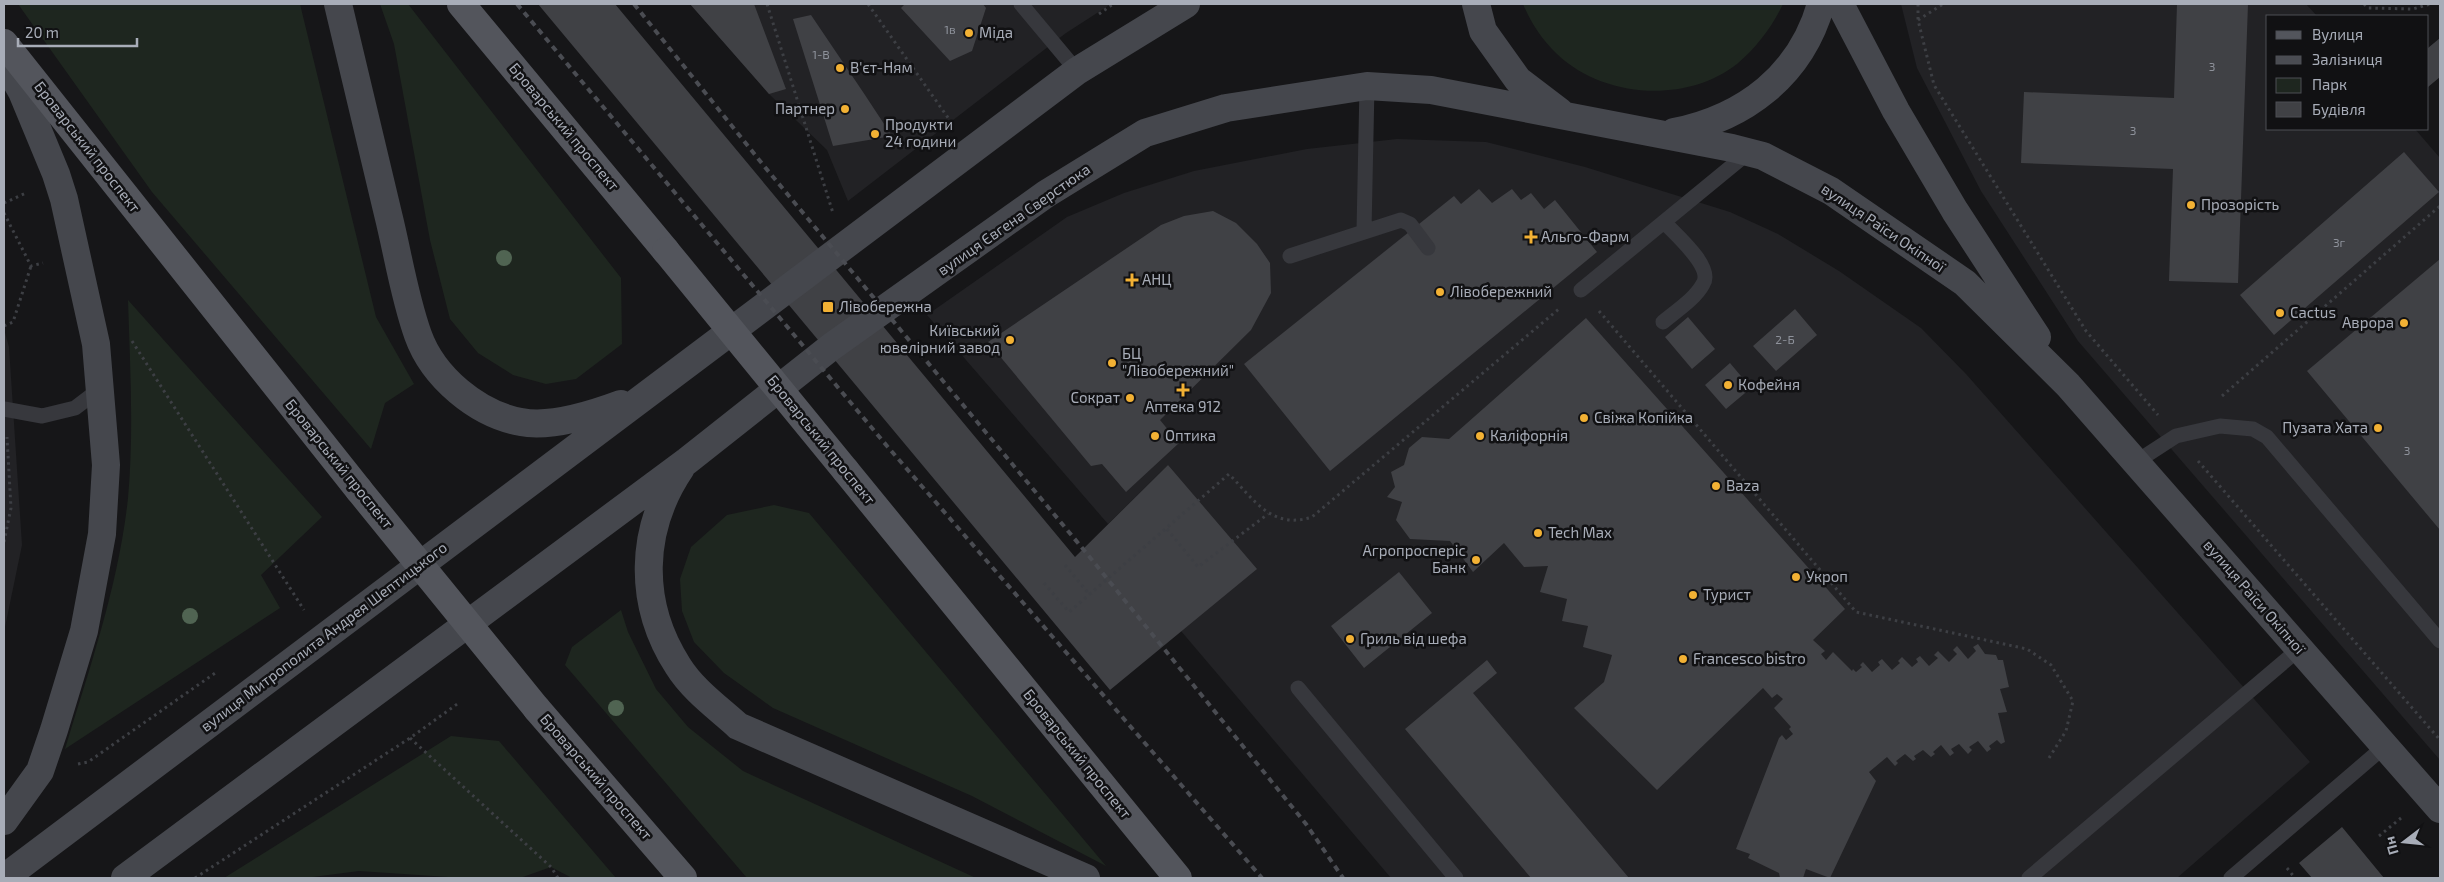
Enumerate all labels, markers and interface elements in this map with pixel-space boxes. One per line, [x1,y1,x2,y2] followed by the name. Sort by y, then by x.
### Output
[18,15,136,47] scale bar
[2266,15,2429,130] legend
[944,22,956,36] house number: 1в
[25,23,59,41] text: 20 m
[979,23,1013,41] place label: Міда
[2312,25,2363,44] text: Вулиця
[963,27,975,39] marker: Міда
[812,47,830,61] house number: 1-В
[2312,50,2383,68] text: Залізниця
[850,58,913,76] place label: В'єт-Ням
[506,59,623,194] street label: Броварський проспект
[2209,59,2215,73] house number: 3
[834,62,846,74] marker: В'єт-Ням
[2312,75,2347,93] text: Парк
[31,77,144,215] street label: Броварський проспект
[775,99,835,117] place label: Партнер
[2312,100,2366,119] text: Будівля
[839,103,851,115] marker: Партнер
[885,115,956,150] place label: Продукти 24 години
[2130,123,2136,137] house number: 3
[869,128,881,140] marker: Продукти 24 години
[934,160,1094,280] street label: вулиця Євгена Сверстюка
[1818,179,1949,276] street label: вулиця Раїси Окіпної
[2201,195,2279,213] place label: Прозорість
[2185,199,2197,211] marker: Прозорість
[1541,227,1629,245] place label: Альго-Фарм
[1525,231,1537,243] marker: Альго-Фарм
[2333,235,2346,249] house number: 3г
[1142,270,1172,288] place label: АНЦ
[1126,274,1138,286] marker: АНЦ
[1450,282,1552,300] place label: Лівобережний
[1434,286,1446,298] marker: Лівобережний
[839,297,932,315] place label: Лівобережна
[821,300,835,314] marker: Лівобережна
[2290,303,2336,321] place label: Cactus
[2274,307,2286,319] marker: Cactus
[2342,313,2394,331] place label: Аврора
[2398,317,2410,329] marker: Аврора
[880,321,1000,356] place label: Київський ювелірний завод
[1775,332,1795,346] house number: 2-Б
[1004,334,1016,346] marker: Київський ювелірний завод
[1122,344,1234,379] place label: БЦ "Лівобережний"
[1106,357,1118,369] marker: БЦ "Лівобережний"
[764,371,879,508] street label: Броварський проспект
[1738,375,1800,393] place label: Кофейня
[1722,379,1734,391] marker: Кофейня
[1177,384,1189,396] marker: Аптека 912
[1071,388,1120,406] place label: Сократ
[1124,392,1136,404] marker: Сократ
[282,395,397,532] street label: Броварський проспект
[1145,397,1221,415] place label: Аптека 912
[1594,408,1693,426] place label: Свіжа Копійка
[1578,412,1590,424] marker: Свіжа Копійка
[2282,418,2368,437] place label: Пузата Хата
[2372,422,2384,434] marker: Пузата Хата
[1165,426,1216,444] place label: Оптика
[1490,426,1568,444] place label: Каліфорнія
[1149,430,1161,442] marker: Оптика
[1474,430,1486,442] marker: Каліфорнія
[2404,443,2410,457] house number: 3
[1726,476,1759,494] place label: Baza
[1710,480,1722,492] marker: Baza
[1548,523,1612,541] place label: Tech Max
[1532,527,1544,539] marker: Tech Max
[2200,536,2309,658] street label: вулиця Раїси Окіпної
[197,538,451,736] street label: вулиця Митрополита Андрея Шептицького
[1362,541,1466,576] place label: Агропросперіс Банк
[1470,554,1482,566] marker: Агропросперіс Банк
[1806,567,1848,585] place label: Укроп
[1790,571,1802,583] marker: Укроп
[1703,585,1751,604] place label: Турист
[1687,589,1699,601] marker: Турист
[1360,629,1467,647] place label: Гриль від шефа
[1344,633,1356,645] marker: Гриль від шефа
[1693,649,1806,667] place label: Francesco bistro
[1677,653,1689,665] marker: Francesco bistro
[1020,685,1135,822] street label: Броварський проспект
[537,710,656,843] street label: Броварський проспект
[2379,817,2429,867] north arrow
[2380,835,2402,857] text: Пн

